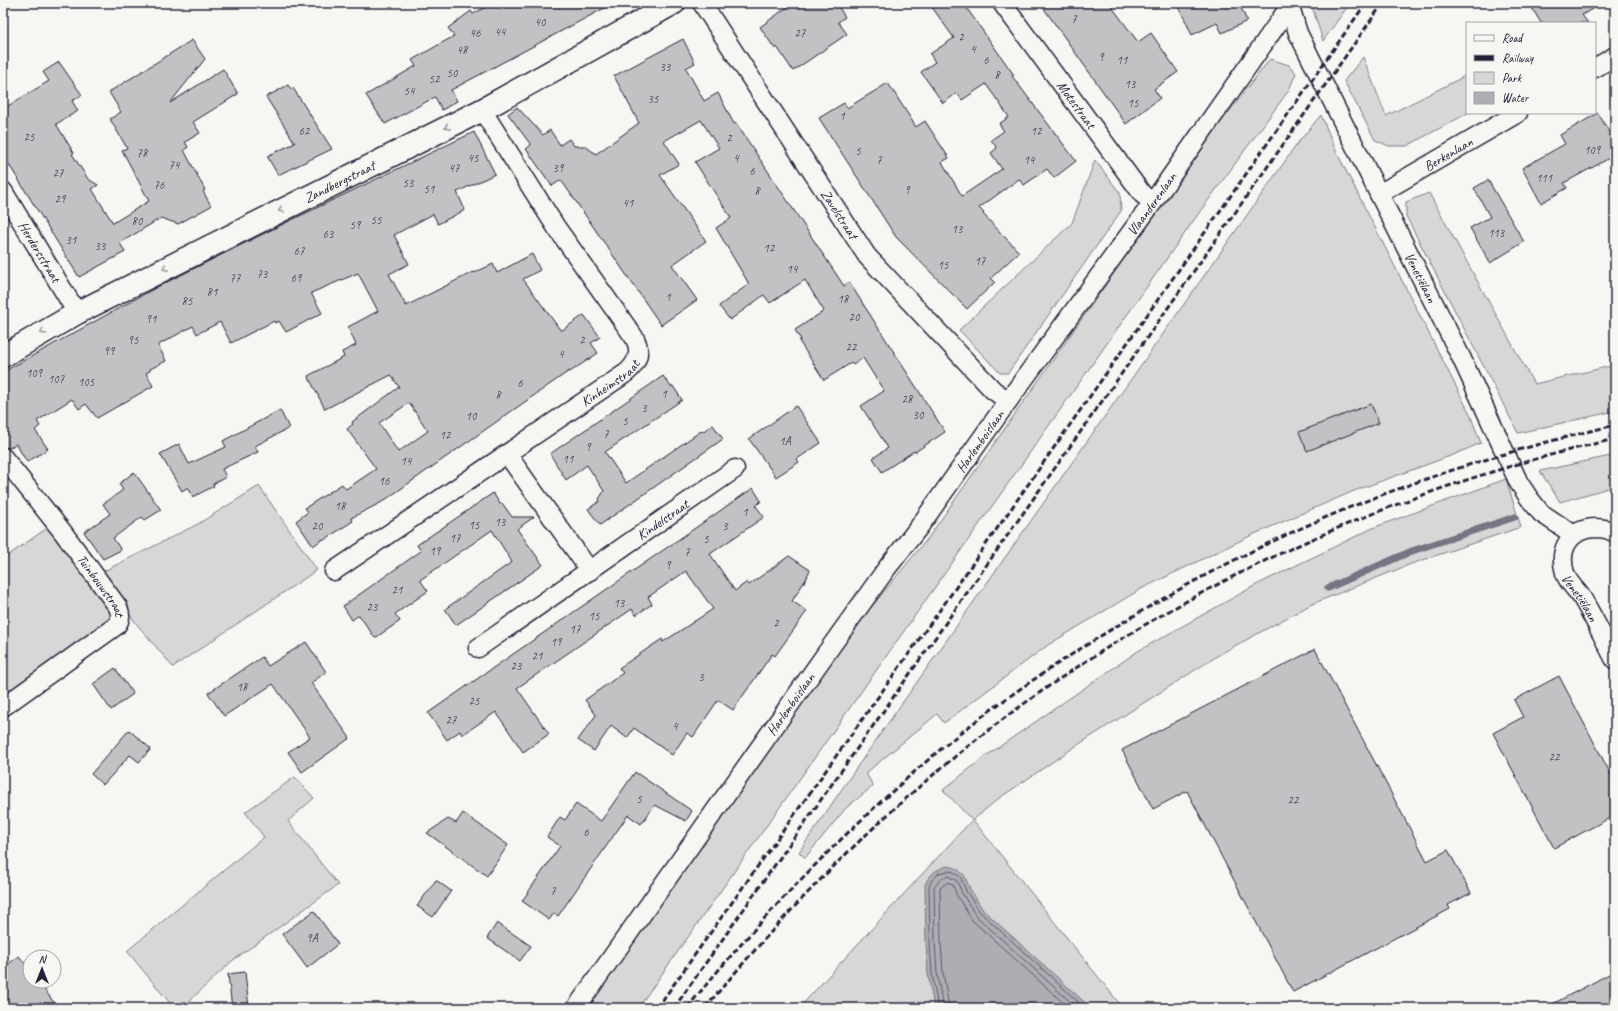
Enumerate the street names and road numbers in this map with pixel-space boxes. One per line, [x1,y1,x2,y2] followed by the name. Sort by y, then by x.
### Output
[1053,78,1100,133] street label: Motestraat
[1421,133,1476,175] street label: Berkenlaan
[301,156,380,207] street label: Zandbergstraat
[1124,169,1180,239] street label: Vlaanderenlaan
[817,186,863,244] street label: Zavelstraat
[14,218,65,287] street label: Herdersstraat
[1401,250,1441,306] street label: Venetiëlaan
[578,356,644,410] street label: Kinheimstraat
[952,406,1008,476] street label: Harlemboislaan
[634,495,693,544] street label: Kindelstraat
[73,551,128,619] street label: Tuinbouwstraat
[1557,571,1602,625] street label: Venetiëlaan
[763,669,819,739] street label: Harlemboislaan

